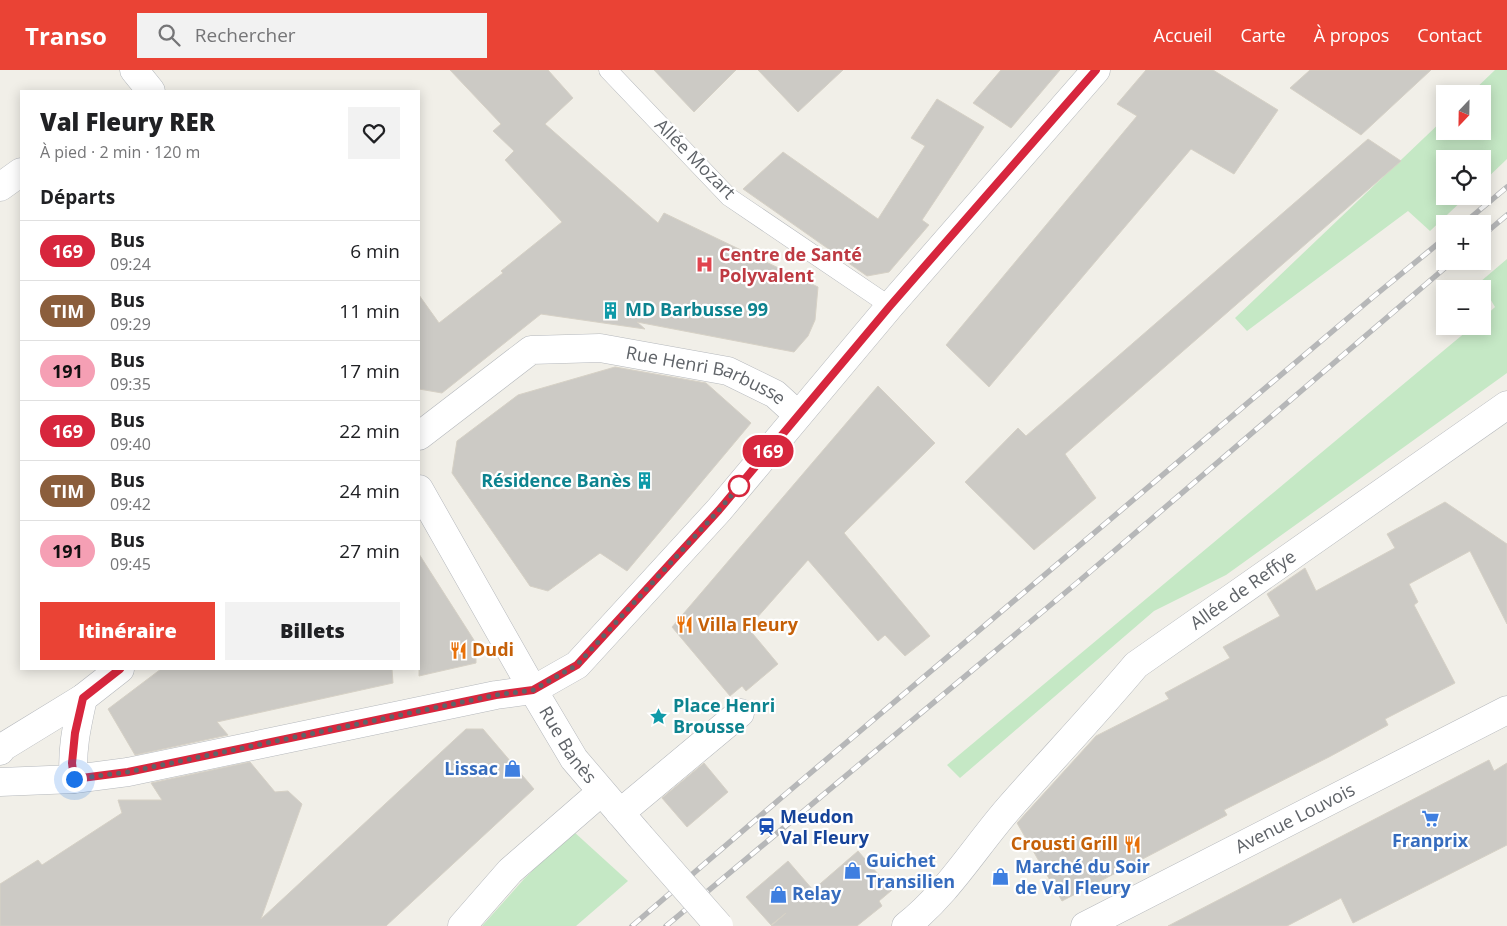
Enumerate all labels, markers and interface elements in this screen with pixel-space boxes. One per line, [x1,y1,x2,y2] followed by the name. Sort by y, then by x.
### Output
[137,13,487,58] search box
[25,19,107,52] text: Transo
[155,21,183,49] icon: search
[195,22,296,48] text: Rechercher
[1154,23,1212,47] text: Accueil
[1240,23,1286,47] text: Carte
[1314,23,1389,47] text: À propos
[1417,23,1482,47] text: Contact
[1436,85,1491,140] north arrow
[1436,85,1491,335] map controls
[40,105,215,138] text: Val Fleury RER
[348,107,400,159] button: heart
[650,113,741,204] street label: Allée Mozart
[40,141,200,163] text: À pied · 2 min · 120 m
[1436,150,1491,205] button: locate
[40,184,115,210] text: Départs
[1436,215,1491,270] button: +
[110,227,145,253] text: Bus
[350,238,400,264] text: 6 min
[52,239,83,263] text: 169
[719,242,862,287] place label: Centre de Santé Polyvalent
[110,253,151,275] text: 09:24
[695,255,715,275] hospital icon: Centre de Santé Polyvalent
[1436,280,1491,335] button: −
[110,287,145,313] text: Bus
[625,297,768,321] place label: MD Barbusse 99
[339,298,400,324] text: 11 min
[51,299,84,323] text: TIM
[601,300,621,320] building icon: MD Barbusse 99
[110,313,151,335] text: 09:29
[624,340,792,409] street label: Rue Henri Barbusse
[110,347,145,373] text: Bus
[339,358,400,384] text: 17 min
[52,359,83,383] text: 191
[110,373,151,395] text: 09:35
[110,407,145,433] text: Bus
[339,418,400,444] text: 22 min
[52,419,83,443] text: 169
[110,433,151,455] text: 09:40
[739,435,797,467] line badge: 169
[753,439,783,463] text: 169
[110,467,145,493] text: Bus
[481,468,631,492] place label: Résidence Banès
[635,471,655,491] building icon: Résidence Banès
[728,475,750,497] unlabelled marker
[339,478,400,504] text: 24 min
[51,479,84,503] text: TIM
[110,493,151,515] text: 09:42
[110,527,145,553] text: Bus
[339,538,400,564] text: 27 min
[52,539,83,563] text: 191
[1185,544,1300,634] street label: Allée de Reffye
[110,553,151,575] text: 09:45
[40,602,215,660] button: Itinéraire
[225,602,400,660] button: Billets
[698,612,799,636] place label: Villa Fleury
[674,615,694,635] restaurant icon: Villa Fleury
[472,637,514,661] place label: Dudi
[448,640,468,660] restaurant icon: Dudi
[673,693,775,738] place label: Place Henri Brousse
[534,701,603,788] street label: Rue Banès
[649,706,669,726] place icon: Place Henri Brousse
[444,756,498,780] place label: Lissac
[502,759,522,779] shop icon: Lissac
[62,767,87,792] your location
[1231,777,1359,858] street label: Avenue Louvois
[780,804,870,849] place label: Meudon Val Fleury
[1420,808,1440,828] supermarket icon: Franprix
[756,817,776,837] station icon: Meudon Val Fleury
[1392,828,1469,852] place label: Franprix
[1011,831,1118,855] place label: Crousti Grill
[1122,834,1142,854] restaurant icon: Crousti Grill
[866,848,955,893] place label: Guichet Transilien
[1015,854,1150,899] place label: Marché du Soir de Val Fleury
[842,861,862,881] shop icon: Guichet Transilien
[991,867,1011,887] shop icon: Marché du Soir de Val Fleury
[792,881,842,905] place label: Relay
[768,884,788,904] shop icon: Relay

